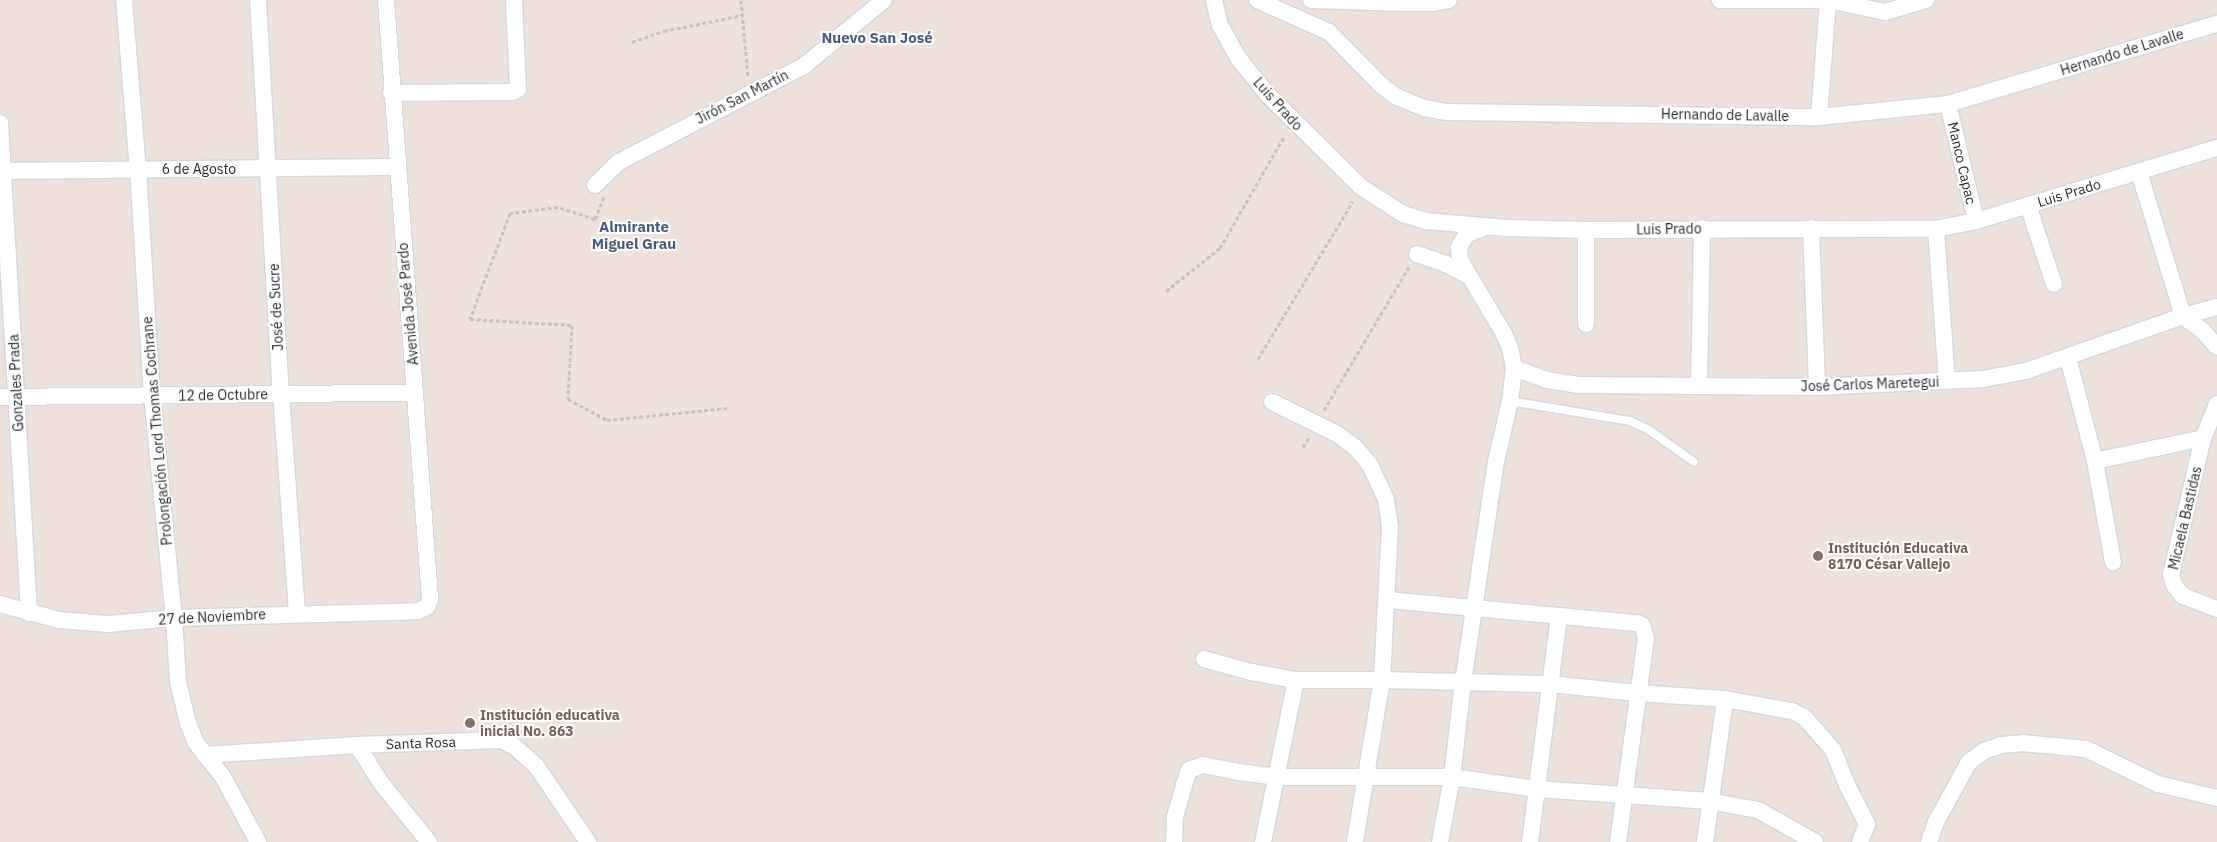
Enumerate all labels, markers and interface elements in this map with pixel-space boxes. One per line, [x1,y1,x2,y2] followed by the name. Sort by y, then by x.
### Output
[2058,25,2186,79] street label: Hernando de Lavalle
[821,29,933,47] district label: Nuevo San José
[693,66,791,128] street label: Jirón San Martín
[1250,74,1306,134] street label: Luis Prado
[1661,105,1789,125] street label: Hernando de Lavalle
[1944,120,1980,206] street label: Manco Capac
[162,161,236,177] street label: 6 de Agosto
[2035,175,2103,211] street label: Luis Prado
[592,217,676,252] district label: Almirante Miguel Grau
[1636,220,1702,238] street label: Luis Prado
[394,242,422,366] street label: Avenida José Pardo
[265,263,287,351] street label: José de Sucre
[139,316,175,546] street label: Prolongación Lord Thomas Cochrane
[5,334,27,432] street label: Gonzales Prada
[1800,373,1940,395] street label: José Carlos Maretegui
[178,386,268,404] street label: 12 de Octubre
[2165,465,2205,571] street label: Micaela Bastidas
[1828,540,1968,572] place label: Institución Educativa 8170 César Vallejo
[1812,550,1824,562] marker: Institución Educativa 8170 César Vallejo
[158,606,266,628] street label: 27 de Noviembre
[480,707,620,740] place label: Institución educativa inicial No. 863
[464,717,476,729] marker: Institución educativa inicial No. 863
[386,733,456,753] street label: Santa Rosa

